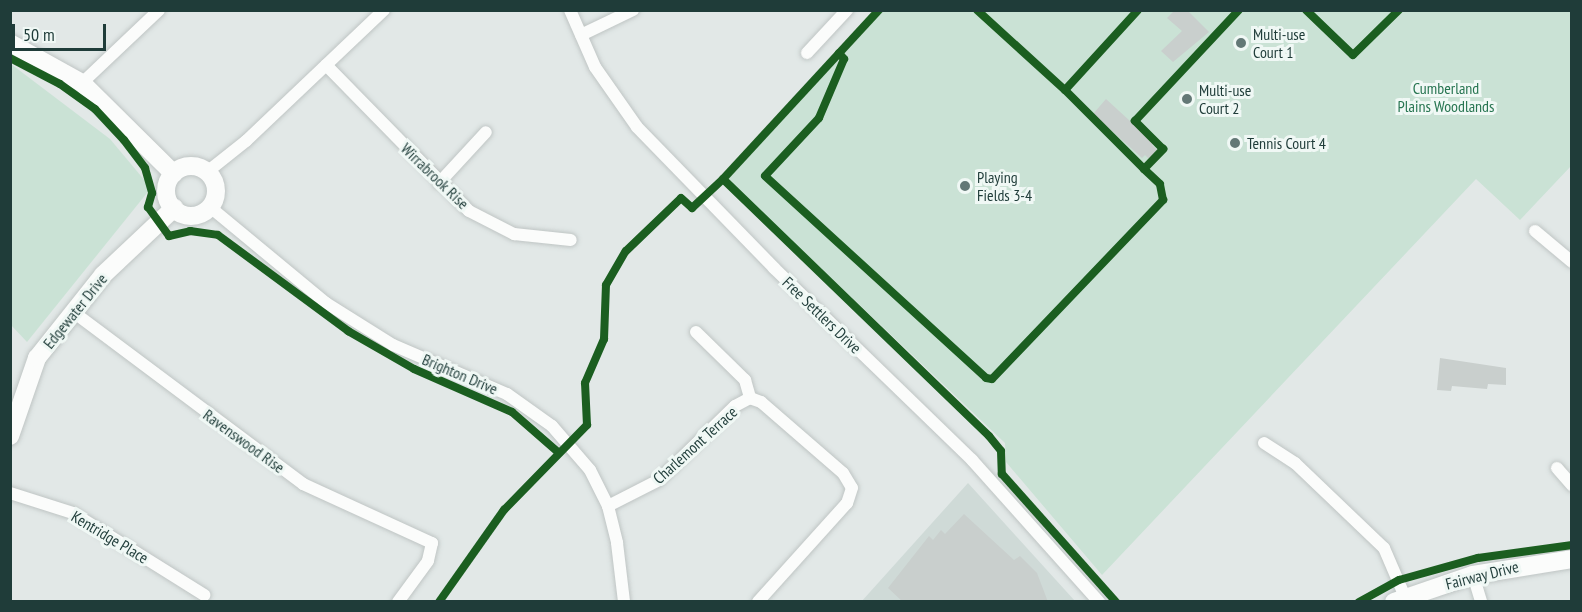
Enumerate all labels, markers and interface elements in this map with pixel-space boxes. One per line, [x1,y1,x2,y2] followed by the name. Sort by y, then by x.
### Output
[15,12,110,50] scale bar
[23,23,55,46] text: 50 m
[1253,24,1305,62] place label: Multi-use Court 1
[1234,36,1248,50] marker: Multi-use Court 1
[1397,78,1495,116] park label: Cumberland Plains Woodlands
[1199,80,1251,118] place label: Multi-use Court 2
[1180,92,1194,106] marker: Multi-use Court 2
[1247,133,1326,153] place label: Tennis Court 4
[1228,136,1242,150] marker: Tennis Court 4
[397,139,473,213] street label: Wirrabrook Rise
[977,167,1032,205] place label: Playing Fields 3-4
[958,179,972,193] marker: Playing Fields 3-4
[39,270,111,352] street label: Edgewater Drive
[779,273,865,357] street label: Free Settlers Drive
[419,350,501,398] street label: Brighton Drive
[649,402,741,488] street label: Charlemont Terrace
[200,405,288,477] street label: Ravenswood Rise
[68,507,152,567] street label: Kentridge Place
[1443,557,1521,593] street label: Fairway Drive

